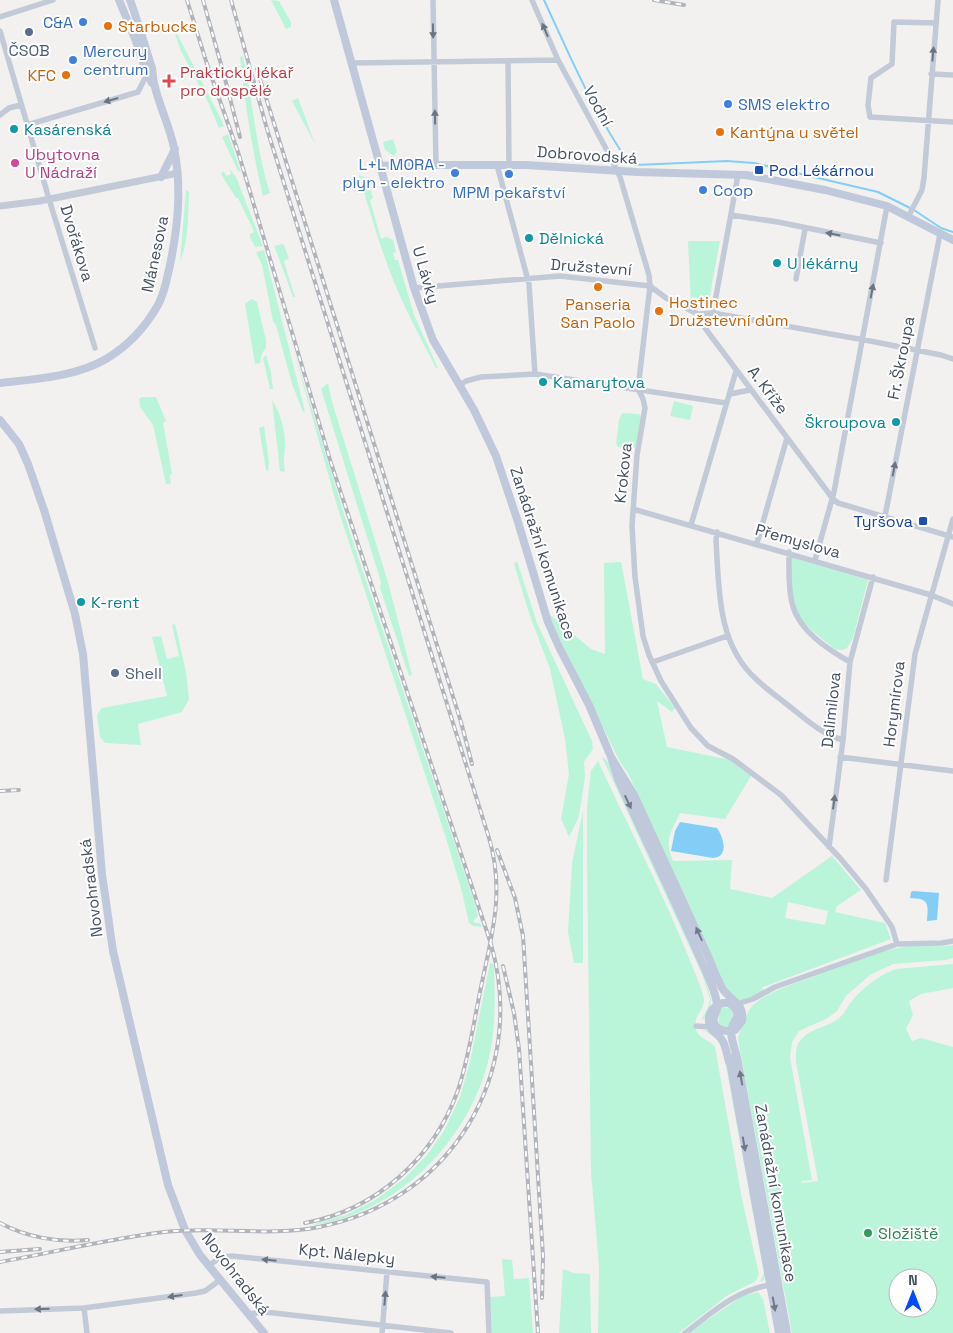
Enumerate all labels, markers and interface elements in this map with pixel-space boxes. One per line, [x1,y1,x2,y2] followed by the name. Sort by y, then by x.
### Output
[43,12,73,33] place label: C&A
[77,16,89,28] marker: C&A
[118,16,197,37] place label: Starbucks
[102,20,114,32] marker: Starbucks
[429,23,437,39] one-way arrow
[540,23,548,37] one-way arrow
[23,26,35,38] marker: ČSOB
[9,40,49,61] place label: ČSOB
[83,41,149,80] place label: Mercury centrum
[929,46,937,62] one-way arrow
[67,54,79,66] marker: Mercury centrum
[180,62,295,101] place label: Praktický lékař pro dospělé
[27,65,56,86] place label: KFC
[60,69,72,81] marker: KFC
[162,74,176,88] marker: Praktický lékař pro dospělé
[578,82,618,130] street label: Vodní
[738,94,830,115] place label: SMS elektro
[104,97,119,105] one-way arrow
[722,98,734,110] marker: SMS elektro
[431,109,439,125] one-way arrow
[24,119,112,140] place label: Kasárenská
[730,122,859,143] place label: Kantýna u světel
[8,123,20,135] marker: Kasárenská
[714,126,726,138] marker: Kantýna u světel
[536,141,638,169] street label: Dobrovodská
[25,144,100,183] place label: Ubytovna U Nádraží
[342,154,445,193] place label: L+L MORA - plyn - elektro
[9,157,21,169] marker: Ubytovna U Nádraží
[769,160,874,181] place label: Pod Lékárnou
[753,164,765,176] marker: Pod Lékárnou
[449,167,461,179] marker: L+L MORA - plyn - elektro
[503,168,515,180] marker: MPM pekařství
[713,180,753,201] place label: Coop
[453,182,565,203] place label: MPM pekařství
[697,184,709,196] marker: Coop
[55,202,99,284] street label: Dvořákova
[137,214,173,294] street label: Mánesova
[539,228,604,249] place label: Dělnická
[825,230,841,238] one-way arrow
[523,232,535,244] marker: Dělnická
[408,244,444,306] street label: U Lávky
[787,253,858,274] place label: U lékárny
[550,254,633,280] street label: Družstevní
[771,257,783,269] marker: U lékárny
[592,281,604,293] marker: Panseria San Paolo
[868,284,876,299] one-way arrow
[669,292,789,331] place label: Hostinec Družstevní dům
[560,294,636,333] place label: Panseria San Paolo
[653,305,665,317] marker: Hostinec Družstevní dům
[883,314,919,402] street label: Fr. Škroupa
[743,362,793,418] street label: A. Kříže
[553,372,645,393] place label: Kamarytova
[537,376,549,388] marker: Kamarytova
[805,412,886,433] place label: Škroupova
[890,416,902,428] marker: Škroupova
[609,442,637,504] street label: Krokova
[890,461,898,476] one-way arrow
[505,464,581,642] street label: Zanádražní komunikace
[854,511,913,532] place label: Tyršova
[917,515,929,527] marker: Tyršova
[753,519,843,563] street label: Přemyslova
[91,592,140,613] place label: K-rent
[75,596,87,608] marker: K-rent
[878,660,910,748] street label: Horymírova
[125,663,162,684] place label: Shell
[109,667,121,679] marker: Shell
[817,671,845,749] street label: Dalimilova
[830,794,838,810] one-way arrow
[625,795,633,809] one-way arrow
[75,837,107,939] street label: Novohradská
[694,927,702,941] one-way arrow
[737,1071,745,1086] one-way arrow
[750,1102,802,1284] street label: Zanádražní komunikace
[741,1137,749,1153] one-way arrow
[878,1223,938,1244] place label: Složiště
[862,1227,874,1239] marker: Složiště
[197,1228,275,1320] street label: Novohradská
[298,1239,396,1269] street label: Kpt. Nálepky
[261,1256,277,1264] one-way arrow
[888,1268,938,1318] north arrow
[908,1271,918,1289] text: N
[430,1273,446,1281] one-way arrow
[381,1290,389,1306] one-way arrow
[166,1293,182,1301] one-way arrow
[770,1296,778,1312] one-way arrow
[34,1306,50,1314] one-way arrow

